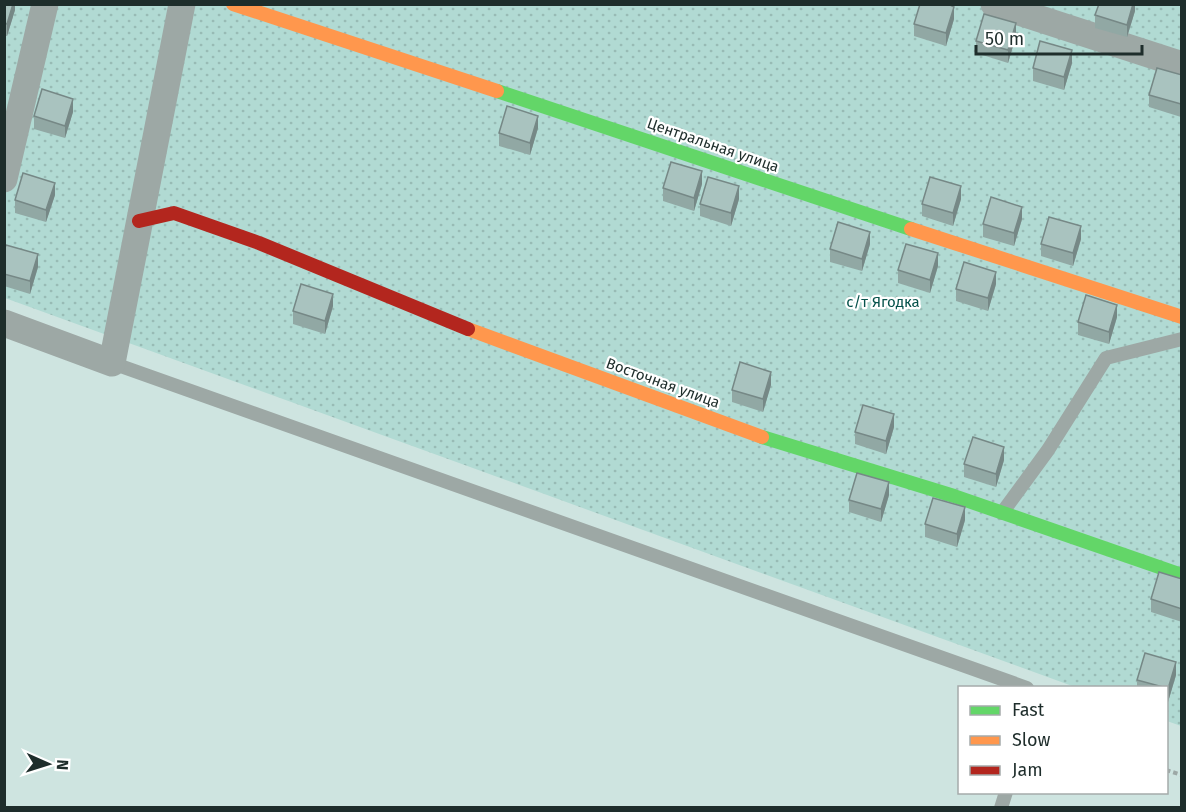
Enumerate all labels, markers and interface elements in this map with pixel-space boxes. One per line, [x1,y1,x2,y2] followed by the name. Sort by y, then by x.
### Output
[976,18,1142,56] scale bar
[985,28,1024,50] text: 50 m
[645,114,781,176] street label: Центральная улица
[846,293,920,311] park label: с/т Ягодка
[604,354,722,412] street label: Восточная улица
[958,686,1168,794] legend
[1012,699,1045,721] text: Fast
[1012,729,1051,751] text: Slow
[18,734,78,794] north arrow
[53,759,72,771] text: N
[1012,759,1043,781] text: Jam

